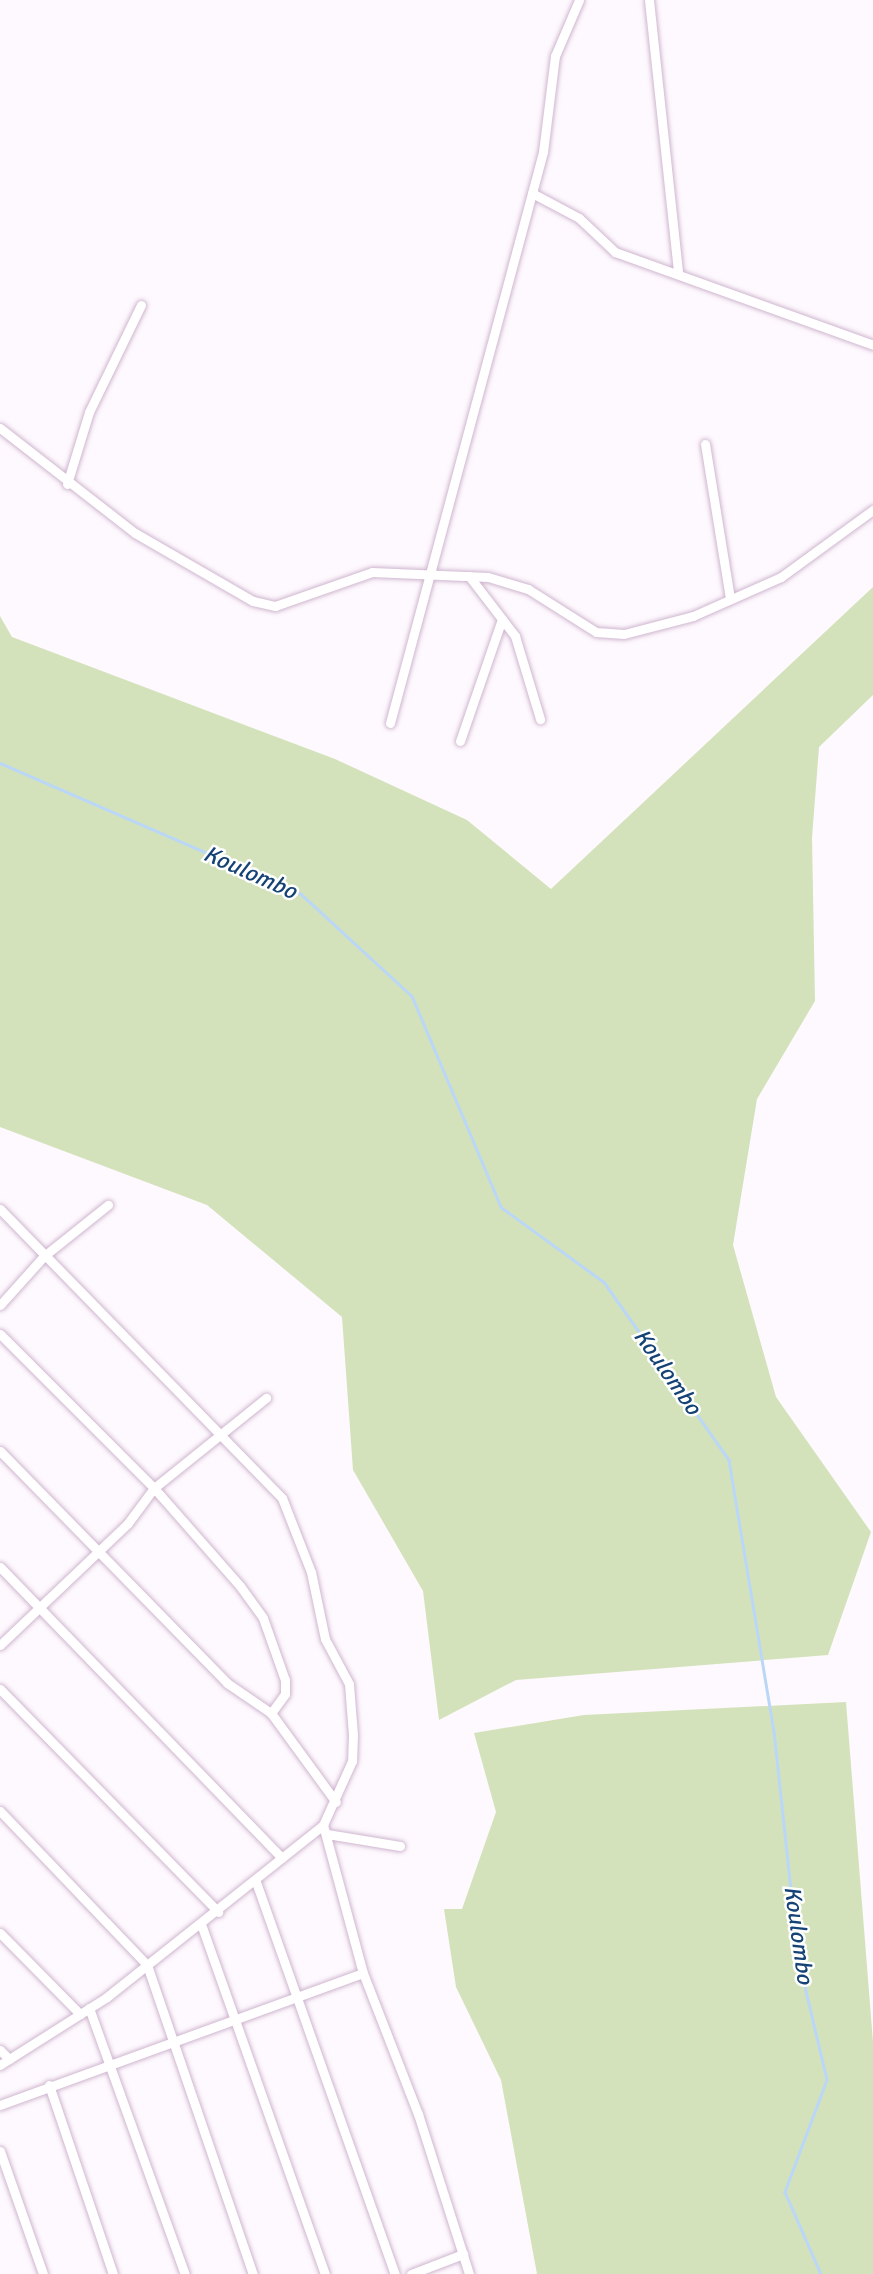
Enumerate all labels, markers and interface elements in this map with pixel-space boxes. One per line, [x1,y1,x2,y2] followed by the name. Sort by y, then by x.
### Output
[199,840,301,906] water label: Koulombo
[627,1324,707,1420] water label: Koulombo
[777,1884,819,1986] water label: Koulombo

